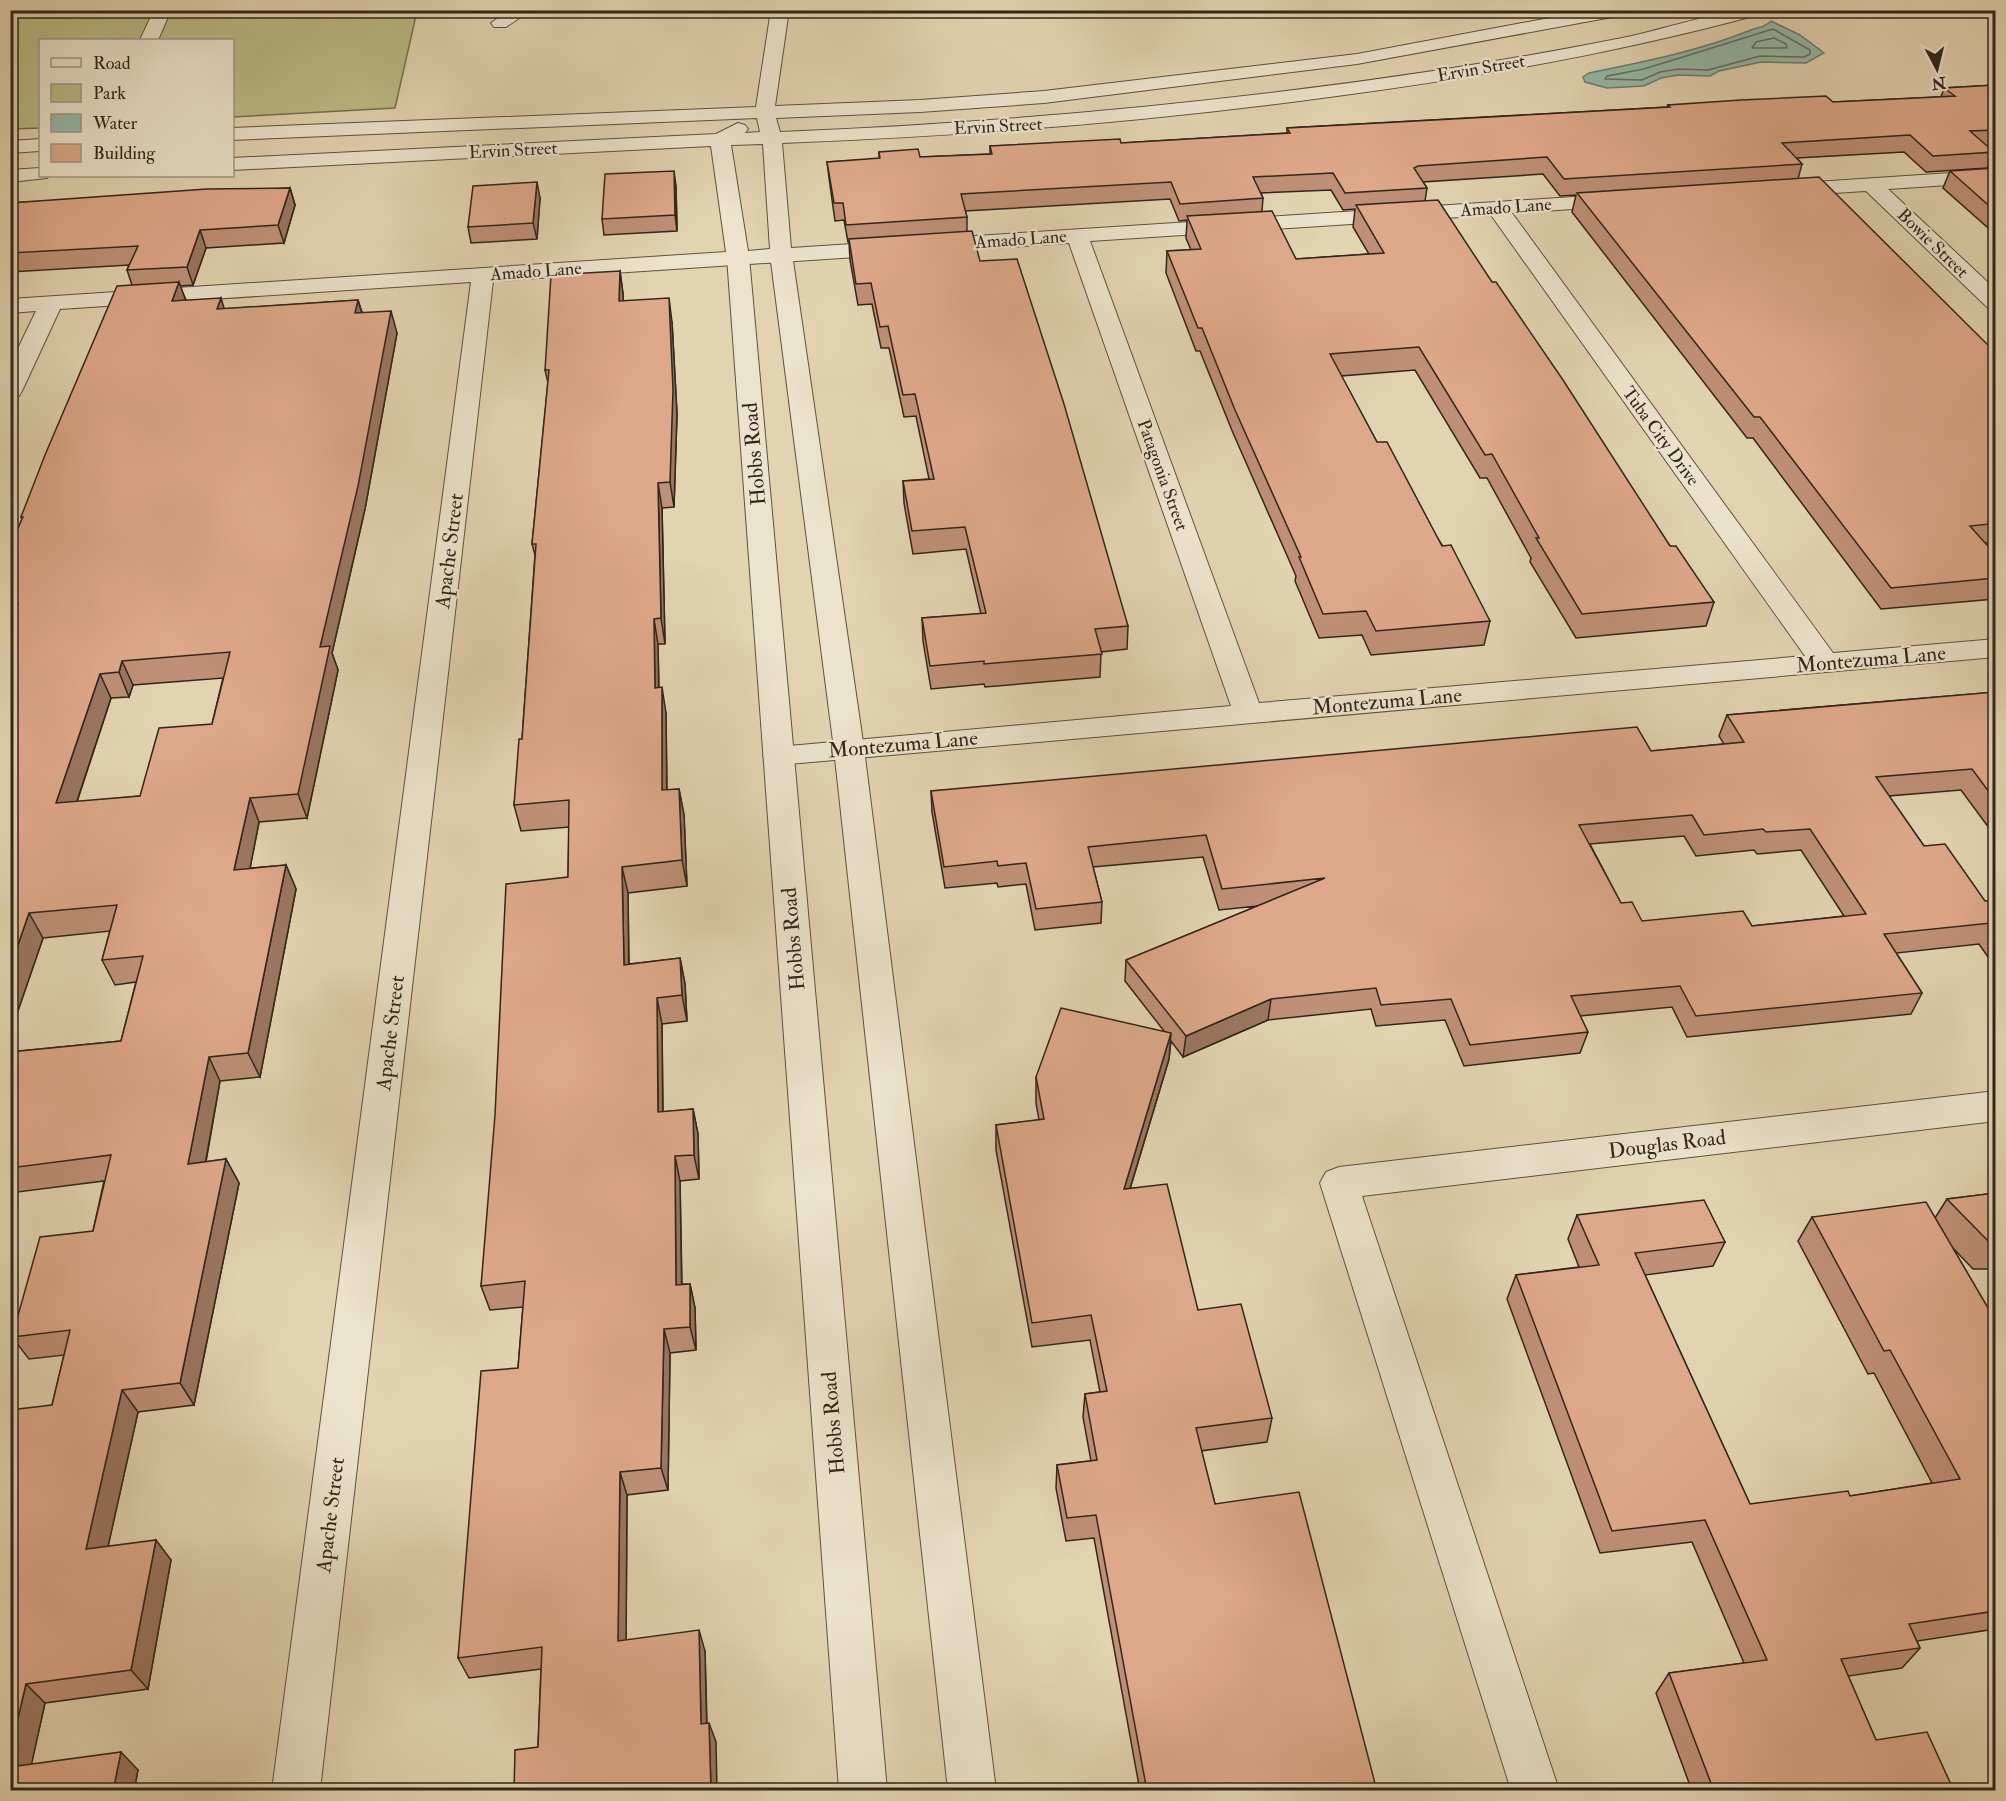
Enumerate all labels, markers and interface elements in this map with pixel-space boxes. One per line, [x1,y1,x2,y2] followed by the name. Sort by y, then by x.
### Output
[39,39,234,177] legend
[1907,39,1967,99] north arrow
[1435,49,1527,88] street label: Ervin Street
[93,52,131,75] text: Road
[1930,72,1948,94] text: N
[93,82,126,105] text: Park
[92,112,137,135] text: Water
[953,113,1043,140] street label: Ervin Street
[468,137,558,164] street label: Ervin Street
[93,142,156,165] text: Building
[1459,193,1553,222] street label: Amado Lane
[1892,204,1973,283] street label: Bowie Street
[974,225,1068,254] street label: Amado Lane
[489,257,583,286] street label: Amado Lane
[1617,382,1705,491] street label: Tuba City Drive
[736,401,772,507] street label: Hobbs Road
[1132,416,1193,534] street label: Patagonia Street
[429,492,470,611] street label: Apache Street
[1795,639,1947,679] street label: Montezuma Lane
[1311,681,1463,721] street label: Montezuma Lane
[827,724,979,764] street label: Montezuma Lane
[775,886,811,992] street label: Hobbs Road
[370,974,411,1093] street label: Apache Street
[1607,1124,1728,1165] street label: Douglas Road
[815,1370,851,1476] street label: Hobbs Road
[310,1456,351,1575] street label: Apache Street

